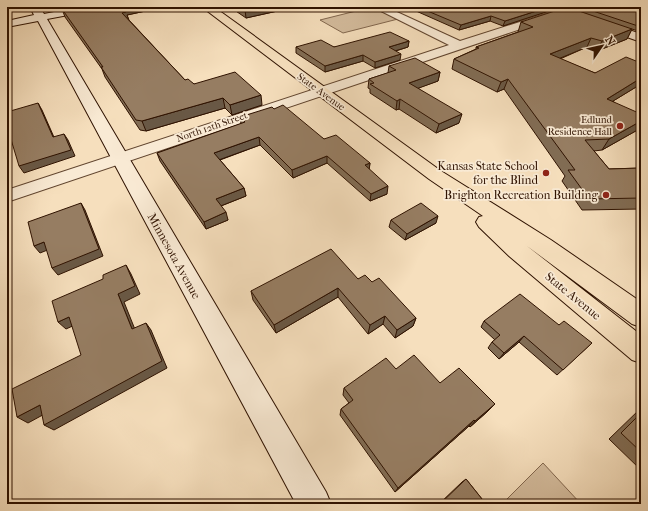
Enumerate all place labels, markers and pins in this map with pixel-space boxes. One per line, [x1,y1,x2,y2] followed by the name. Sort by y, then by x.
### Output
[548,114,613,138] place label: Edlund Residence Hall
[615,121,625,131] marker: Edlund Residence Hall
[437,159,539,187] place label: Kansas State School for the Blind
[541,168,551,178] marker: Kansas State School for the Blind
[444,188,599,202] place label: Brighton Recreation Building
[601,190,611,200] marker: Brighton Recreation Building

